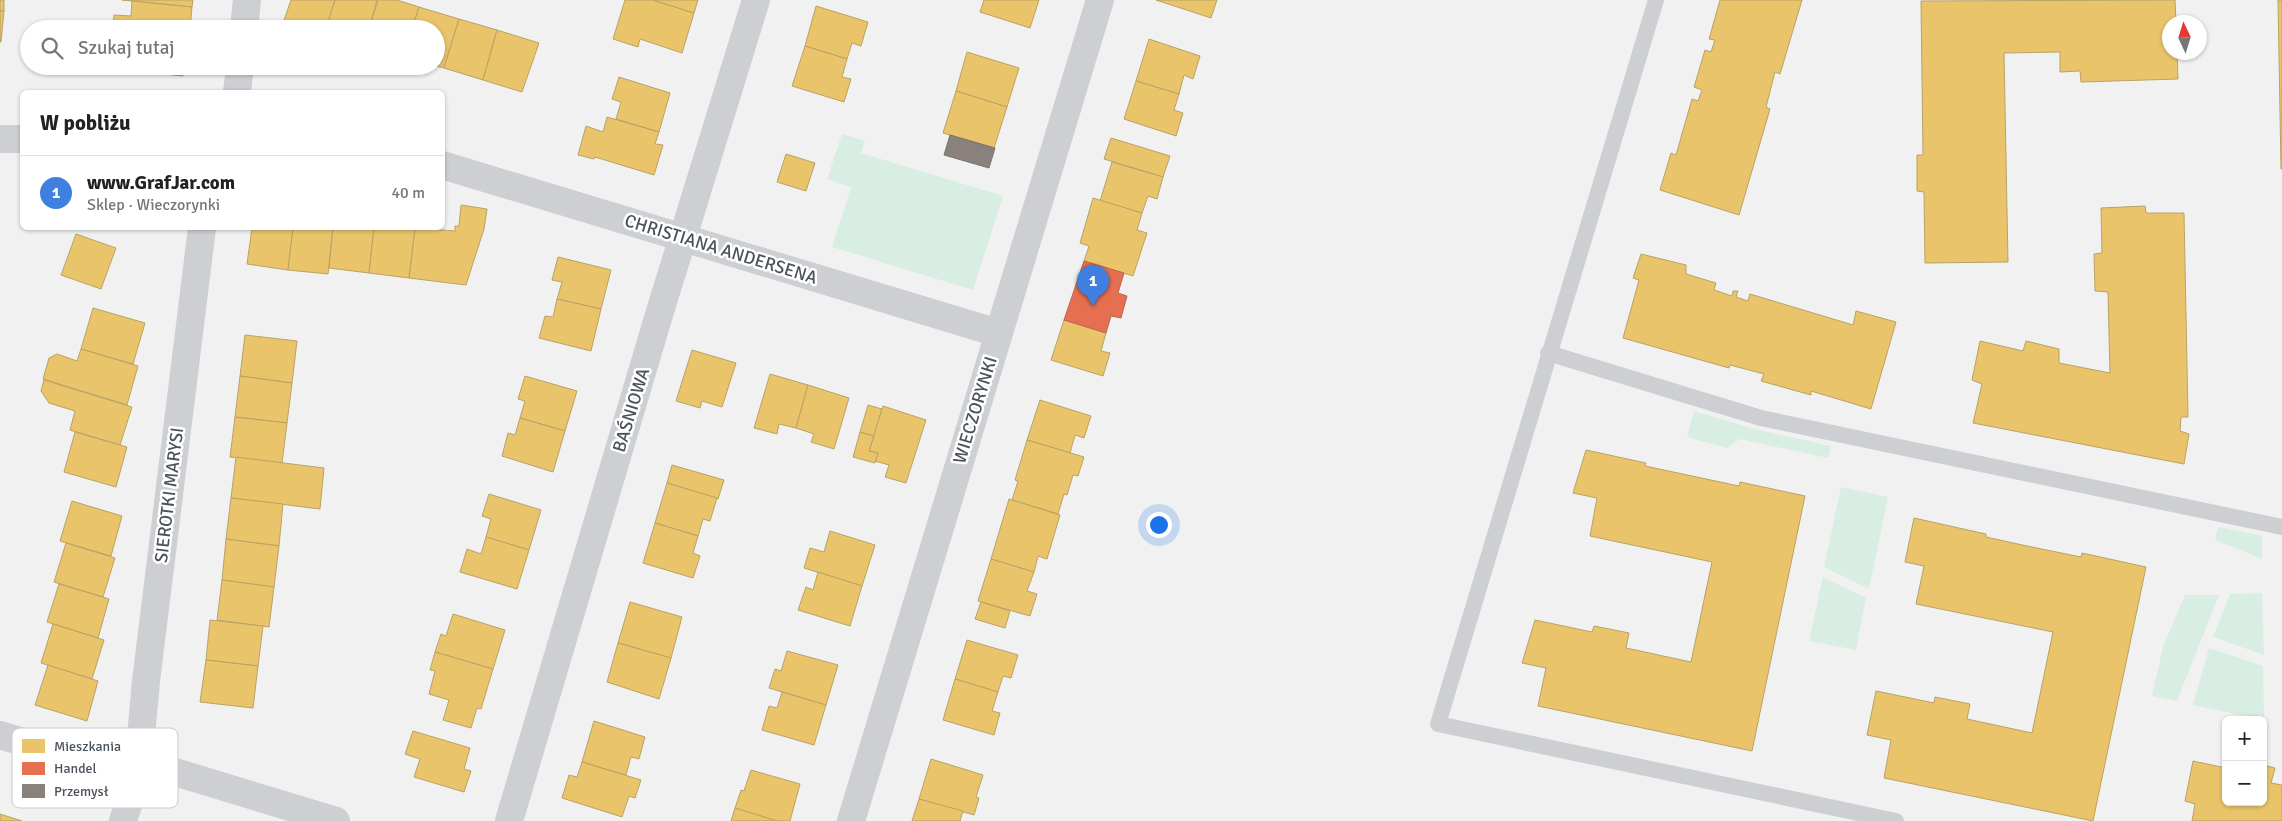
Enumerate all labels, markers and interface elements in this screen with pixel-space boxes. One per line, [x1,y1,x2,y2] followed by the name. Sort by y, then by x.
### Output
[2162,15,2207,60] north arrow
[20,20,445,75] search box
[38,34,66,62] icon: search
[78,36,175,60] text: Szukaj tutaj
[40,110,131,136] text: W pobliżu
[87,171,235,195] text: www.GrafJar.com
[52,183,60,203] text: 1
[391,183,425,203] text: 40 m
[87,195,220,215] text: Sklep · Wieczorynki
[622,209,820,289] street label: CHRISTIANA ANDERSENA
[1077,265,1109,306] pin: 1
[948,354,1002,466] street label: WIECZORYNKI
[608,365,654,455] street label: BAŚNIOWA
[150,426,188,564] street label: SIEROTKI MARYSI
[1146,512,1172,538] your location
[2222,716,2267,806] map controls
[2222,716,2267,761] button: +
[12,728,178,808] legend
[54,738,121,755] text: Mieszkania
[54,760,97,777] text: Handel
[2222,761,2267,806] button: −
[54,783,109,800] text: Przemysł

